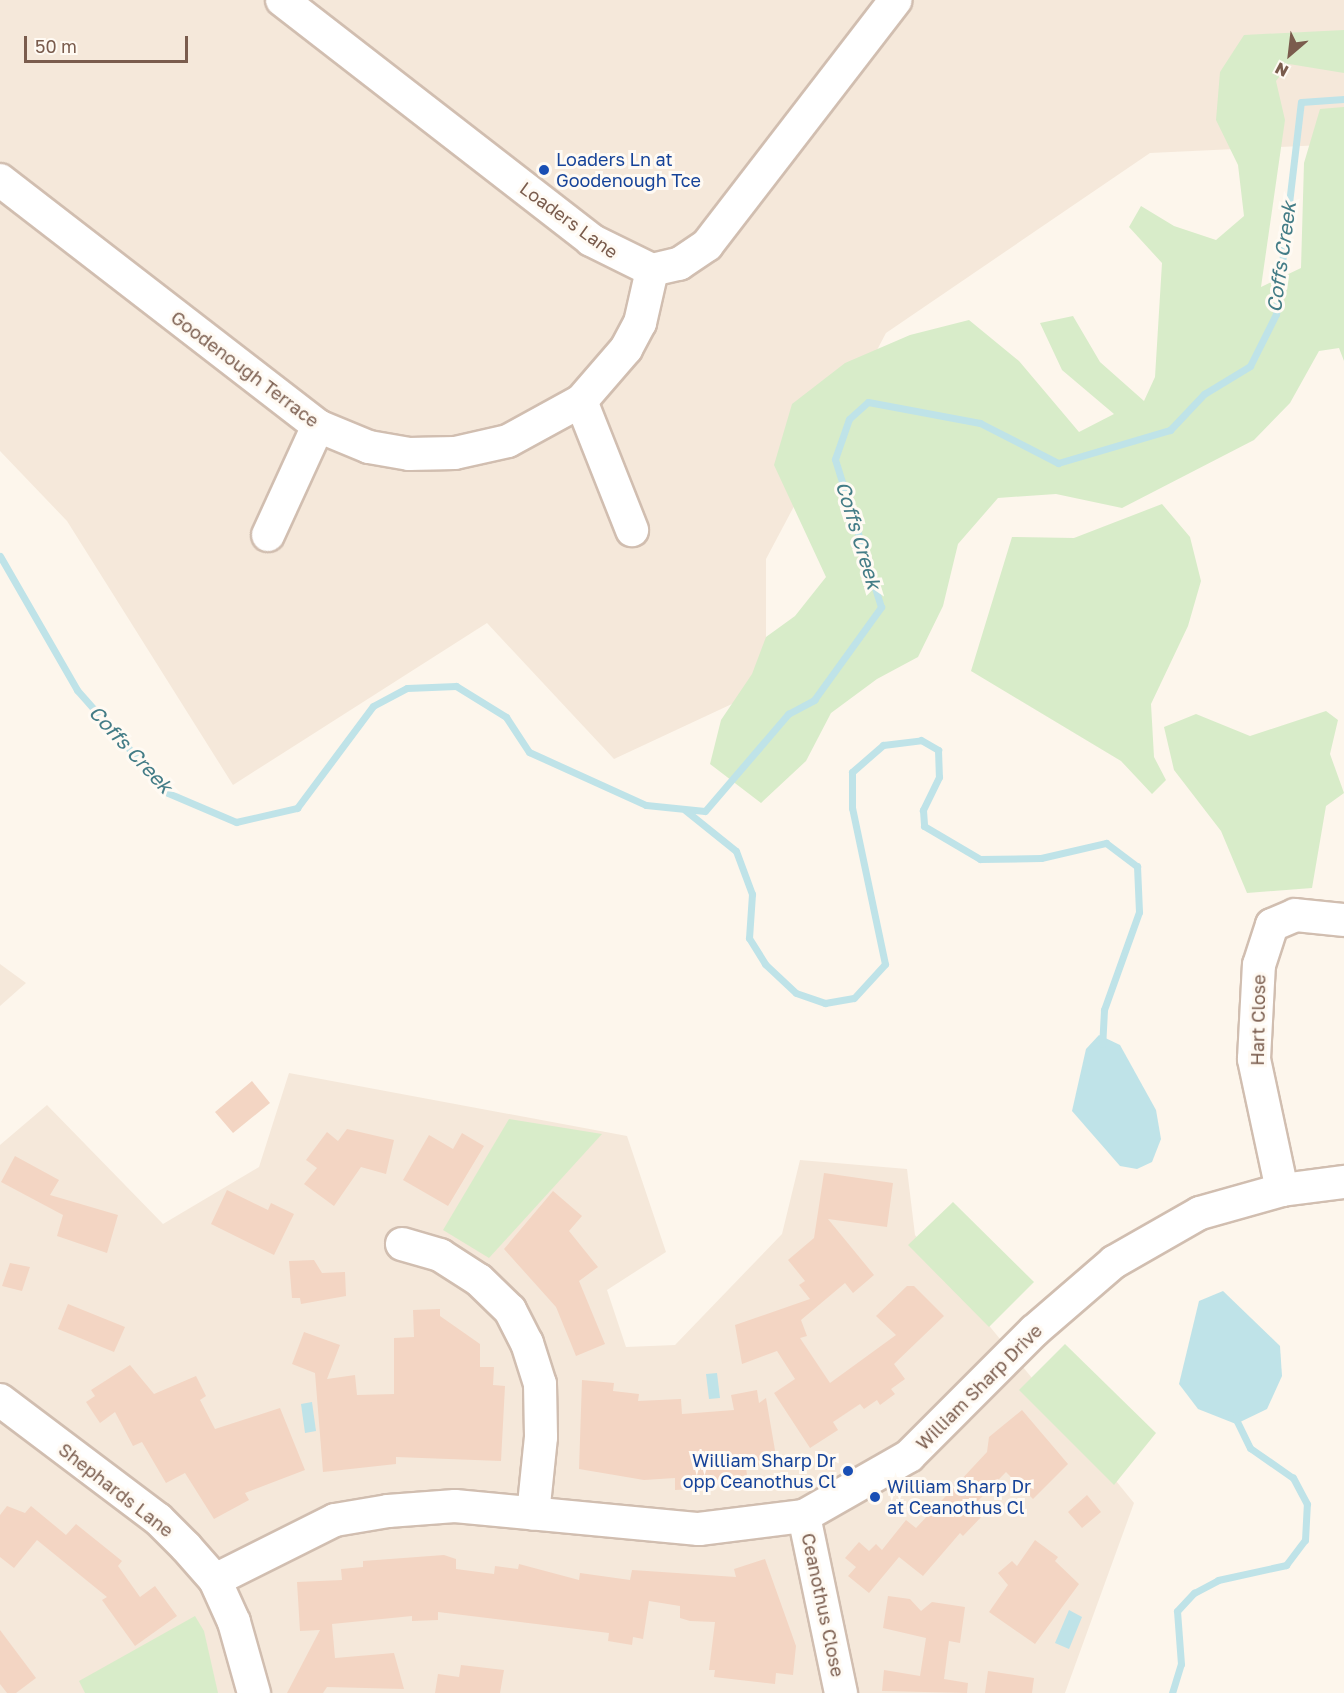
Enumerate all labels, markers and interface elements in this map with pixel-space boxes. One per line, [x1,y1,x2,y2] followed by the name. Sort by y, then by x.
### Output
[27,24,190,62] scale bar
[1260,24,1320,84] north arrow
[35,35,77,57] text: 50 m
[1271,58,1292,82] text: N
[556,149,701,192] place label: Loaders Ln at Goodenough Tce
[537,163,551,177] marker: Loaders Ln at Goodenough Tce
[516,177,622,263] street label: Loaders Lane
[1261,200,1301,314] water label: Coffs Creek
[167,306,323,432] street label: Goodenough Terrace
[831,478,887,592] water label: Coffs Creek
[84,700,178,798] water label: Coffs Creek
[1246,974,1270,1066] street label: Hart Close
[912,1320,1046,1454] street label: William Sharp Drive
[54,1439,178,1541] street label: Shephards Lane
[683,1450,836,1492] place label: William Sharp Dr opp Ceanothus Cl
[841,1464,855,1478] marker: William Sharp Dr opp Ceanothus Cl
[887,1476,1031,1518] place label: William Sharp Dr at Ceanothus Cl
[868,1490,882,1504] marker: William Sharp Dr at Ceanothus Cl
[797,1531,849,1679] street label: Ceanothus Close

